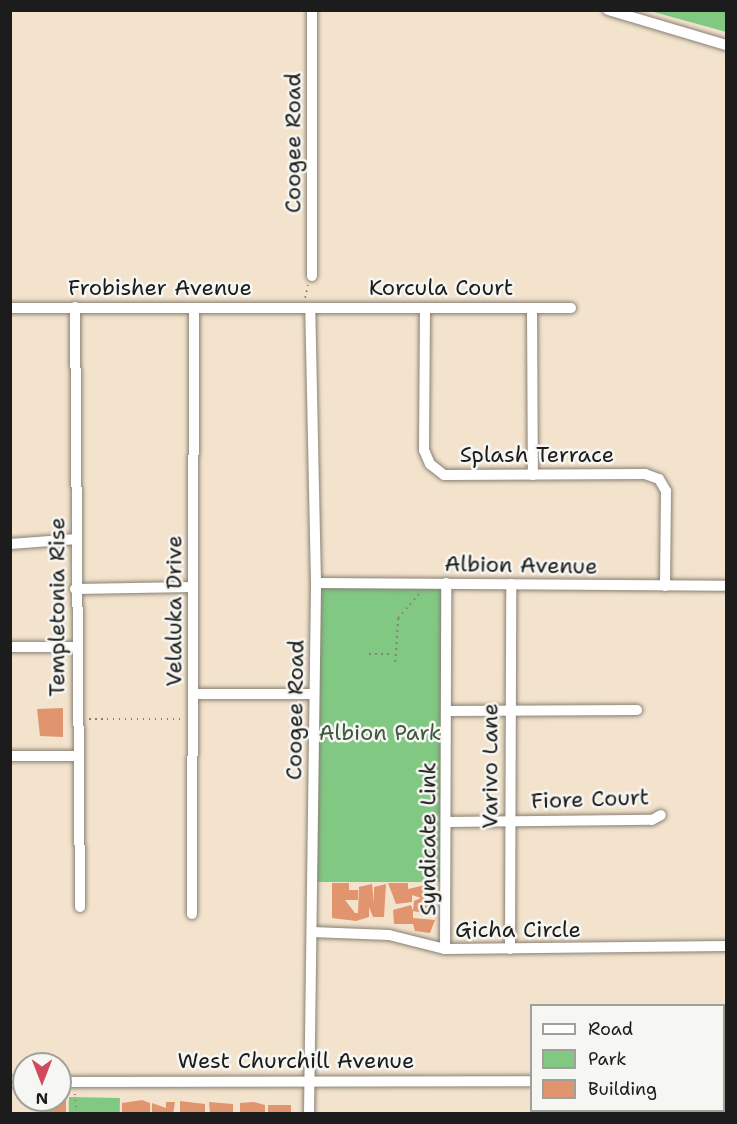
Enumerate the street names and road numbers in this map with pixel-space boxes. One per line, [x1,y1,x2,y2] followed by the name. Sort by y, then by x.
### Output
[280,73,306,213] street label: Coogee Road
[68,275,252,301] street label: Frobisher Avenue
[369,275,513,301] street label: Korcula Court
[460,442,614,468] street label: Splash Terrace
[44,517,70,697] street label: Templetonia Rise
[161,535,187,687] street label: Velaluka Drive
[444,550,598,580] street label: Albion Avenue
[281,640,309,780] street label: Coogee Road
[477,703,503,829] street label: Varivo Lane
[415,762,441,916] street label: Syndicate Link
[530,784,650,814] street label: Fiore Court
[455,917,581,943] street label: Gicha Circle
[178,1048,414,1074] street label: West Churchill Avenue

